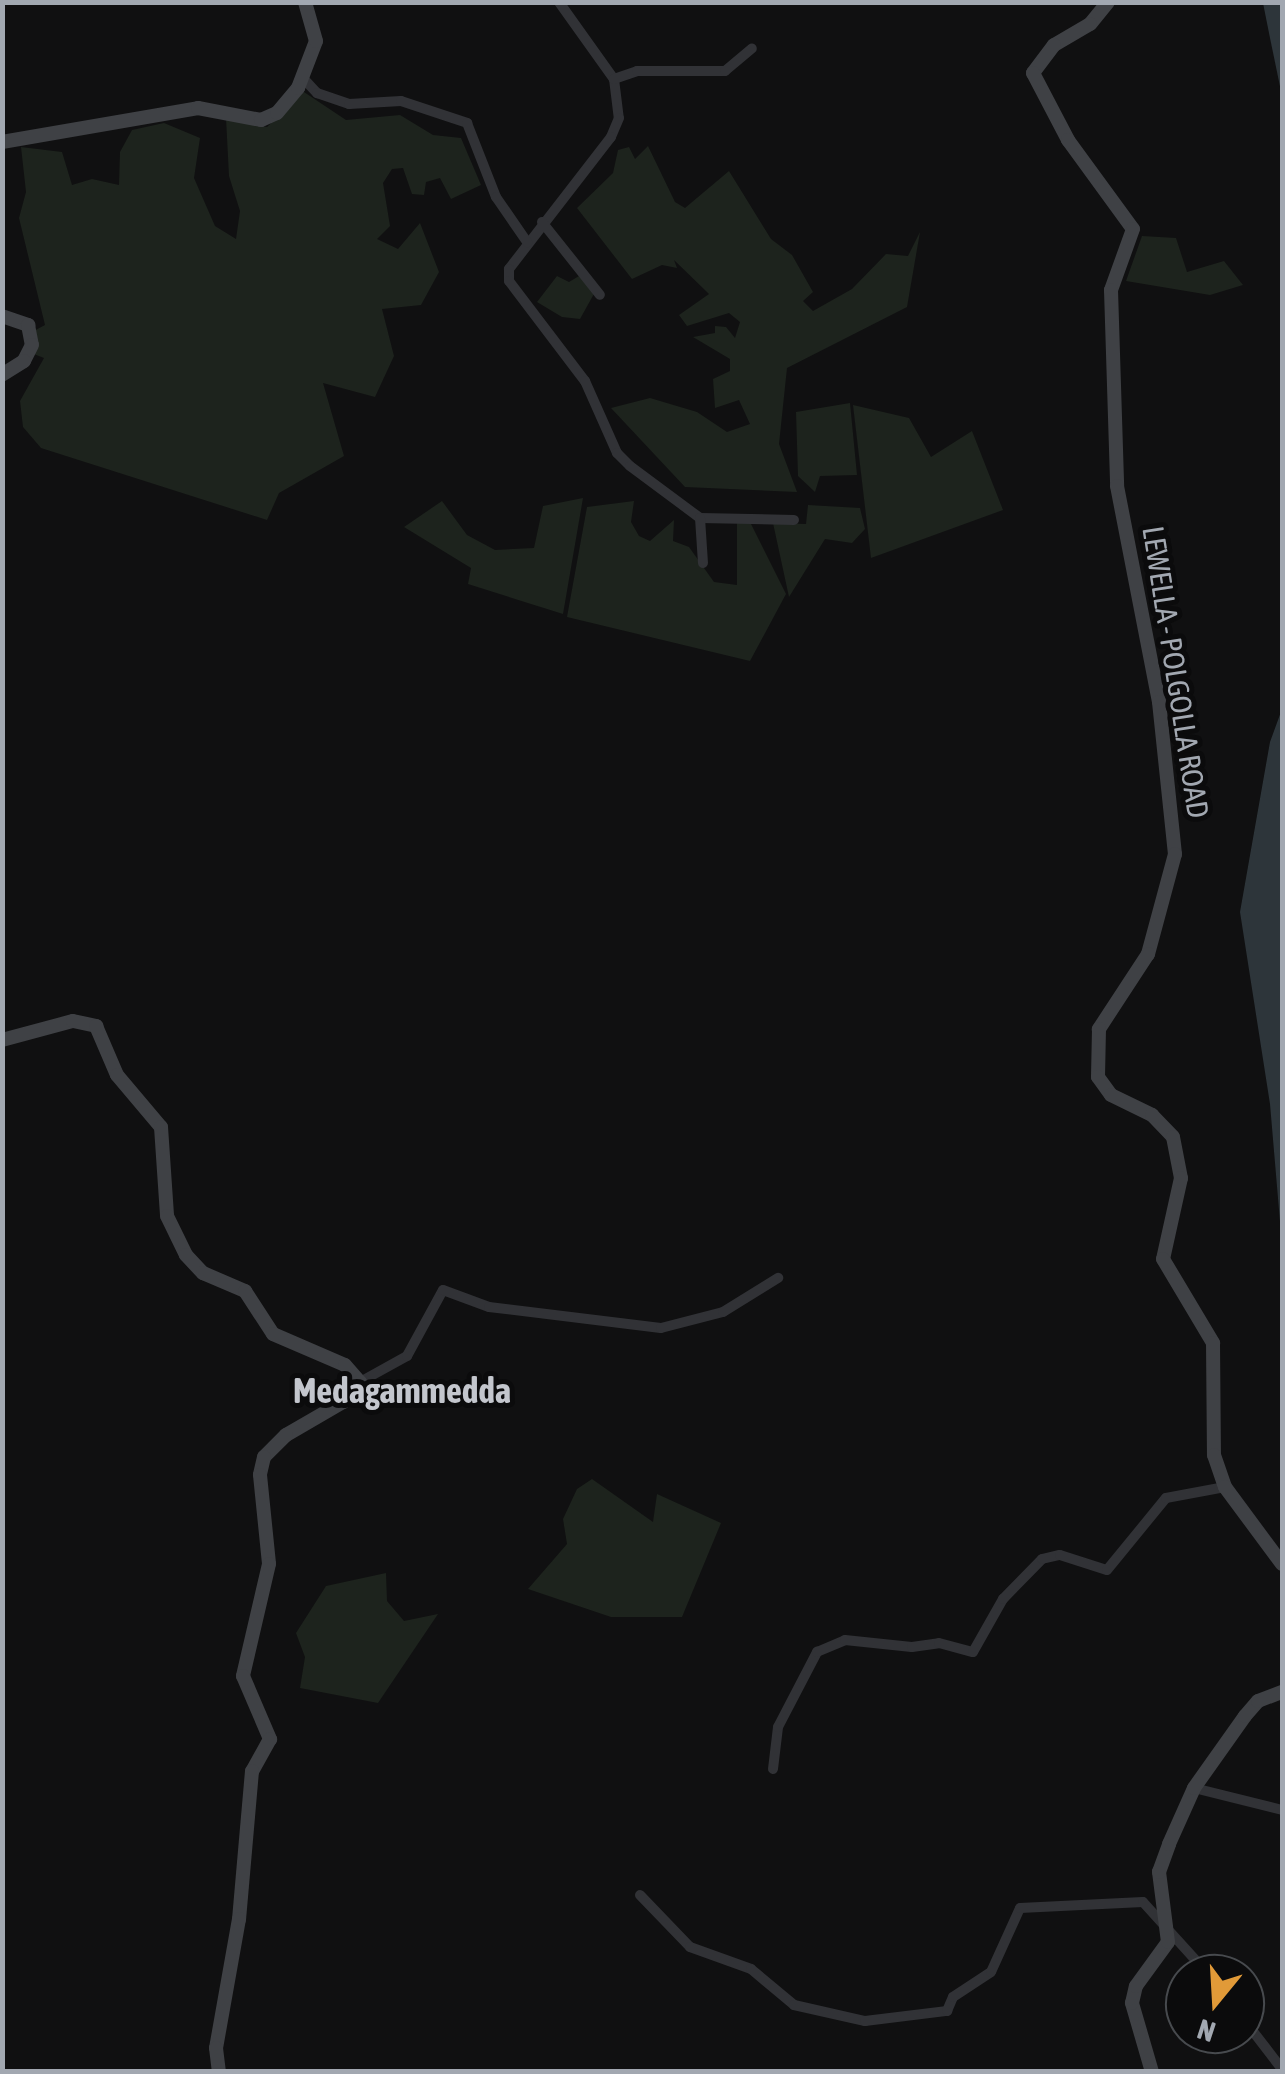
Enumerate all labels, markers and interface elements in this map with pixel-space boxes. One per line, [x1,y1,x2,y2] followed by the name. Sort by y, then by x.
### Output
[1135,524,1217,820] street label: LEWELLA - POLGOLLA ROAD
[293,1369,511,1411] district label: Medagammedda
[1165,1954,1265,2054] north arrow
[1194,2013,1219,2048] text: N

